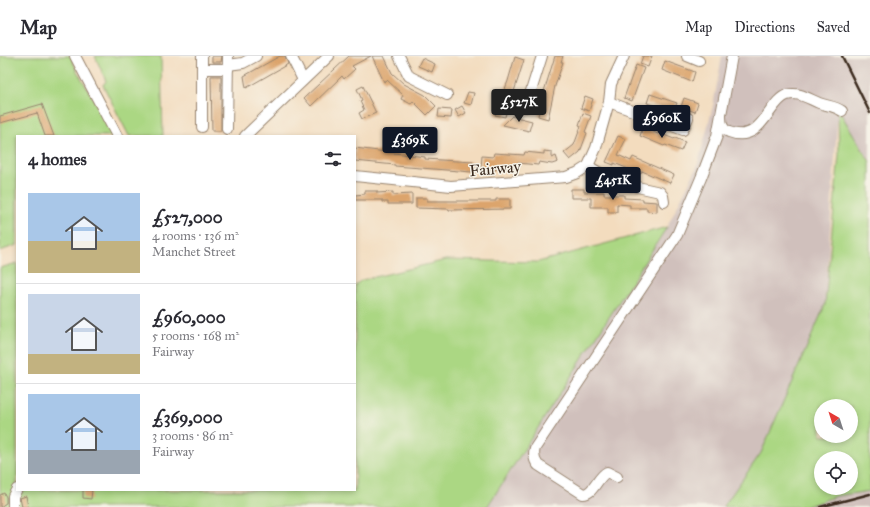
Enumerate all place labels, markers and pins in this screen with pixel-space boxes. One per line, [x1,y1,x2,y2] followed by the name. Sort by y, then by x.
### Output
[491,89,547,123] pin: £527K
[634,105,690,139] pin: £960K
[382,127,438,161] pin: £369K
[585,167,641,201] pin: £451K

